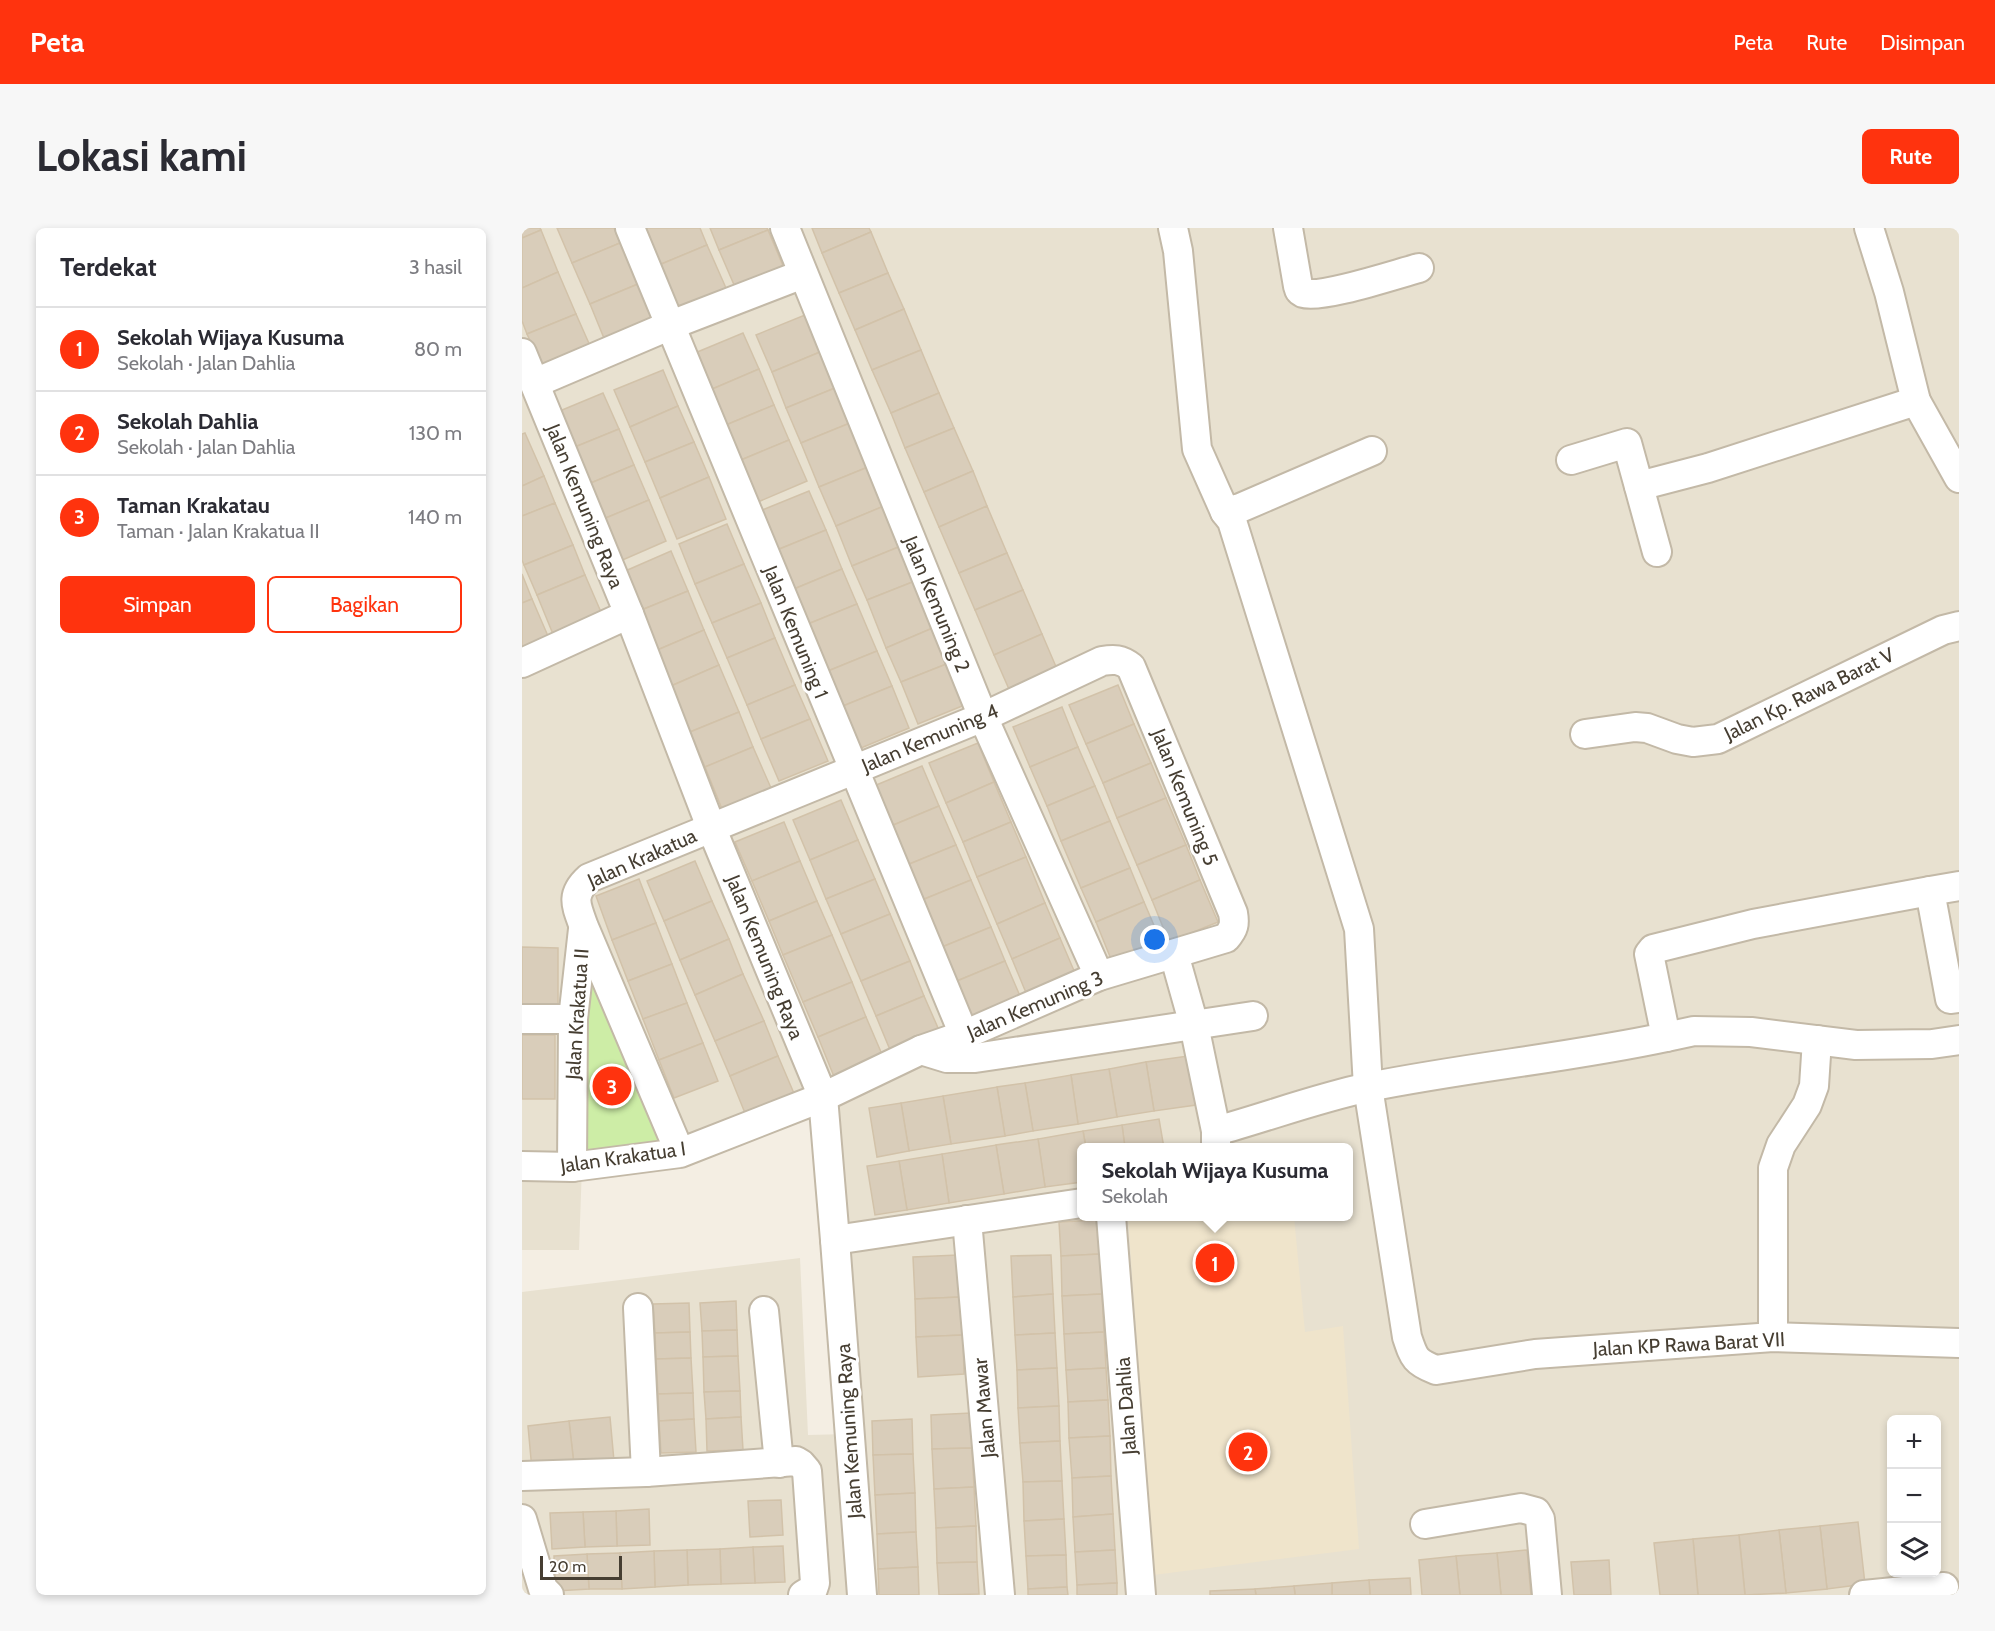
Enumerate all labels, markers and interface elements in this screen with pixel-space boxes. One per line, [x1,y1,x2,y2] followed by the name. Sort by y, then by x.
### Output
[30,25,84,59] text: Peta
[1734,30,1773,55] text: Peta
[1806,30,1847,55] text: Rute
[1880,30,1965,55] text: Disimpan
[1862,129,1959,184] button: Rute
[36,130,247,182] text: Lokasi kami
[60,251,157,283] text: Terdekat
[409,255,462,279] text: 3 hasil
[117,324,344,351] text: Sekolah Wijaya Kusuma
[76,337,83,361] text: 1
[414,337,462,361] text: 80 m
[117,351,295,375] text: Sekolah · Jalan Dahlia
[117,408,258,435] text: Sekolah Dahlia
[541,419,629,592] street label: Jalan Kemuning Raya
[74,421,85,445] text: 2
[409,421,462,445] text: 130 m
[117,435,295,459] text: Sekolah · Jalan Dahlia
[117,492,270,519] text: Taman Krakatau
[74,505,85,529] text: 3
[408,505,462,529] text: 140 m
[117,519,320,543] text: Taman · Jalan Krakatua II
[898,531,975,676] street label: Jalan Kemuning 2
[758,561,834,702] street label: Jalan Kemuning 1
[60,576,255,633] button: Simpan
[267,576,462,633] button: Bagikan
[1719,642,1899,746] street label: Jalan Kp. Rawa Barat V
[857,698,1002,778] street label: Jalan Kemuning 4
[1146,724,1223,869] street label: Jalan Kemuning 5
[583,823,701,893] street label: Jalan Krakatua
[721,870,809,1043] street label: Jalan Kemuning Raya
[1140,925,1169,954] your location
[560,948,594,1081] street label: Jalan Krakatua II
[963,966,1107,1045] street label: Jalan Kemuning 3
[592,1064,632,1108] pin: 3
[558,1136,687,1178] street label: Jalan Krakatua I
[1077,1143,1353,1221] popup
[1101,1157,1329,1184] text: Sekolah Wijaya Kusuma
[1101,1184,1168,1208] text: Sekolah
[1196,1240,1234,1286] pin: 1
[1591,1327,1786,1361] street label: Jalan KP Rawa Barat VII
[831,1342,867,1520] street label: Jalan Kemuning Raya
[968,1356,1000,1460] street label: Jalan Mawar
[1111,1356,1141,1457] street label: Jalan Dahlia
[1887,1415,1941,1577] map controls
[1887,1415,1941,1469] button: +
[1228,1430,1268,1474] pin: 2
[1887,1469,1941,1523] button: −
[1887,1523,1941,1577] button: layers
[540,1553,622,1580] scale bar
[549,1557,586,1576] text: 20 m

